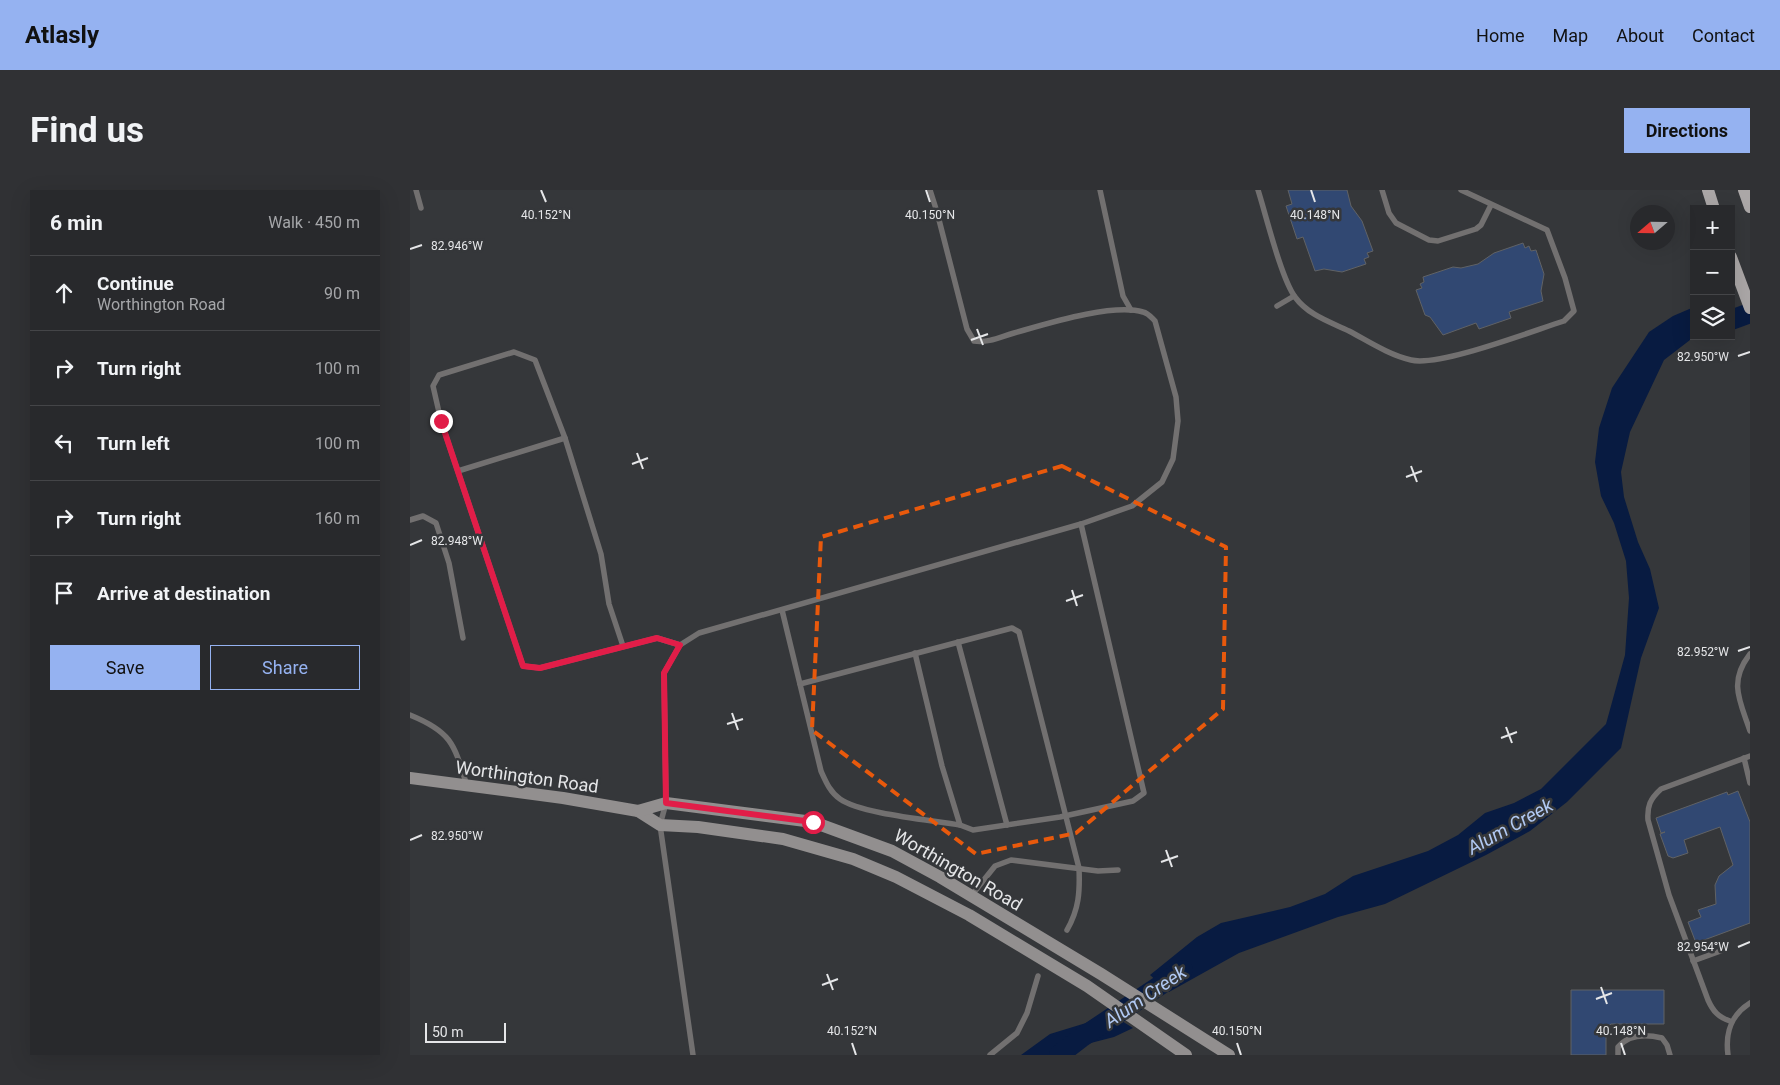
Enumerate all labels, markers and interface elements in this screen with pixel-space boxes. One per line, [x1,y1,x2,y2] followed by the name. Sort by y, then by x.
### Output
[25,21,99,49] text: Atlasly
[1476,25,1525,46] text: Home
[1553,25,1588,46] text: Map
[1616,25,1664,46] text: About
[1692,25,1755,46] text: Contact
[1624,108,1750,153] button: Directions
[30,110,144,151] text: Find us
[1630,205,1675,250] north arrow
[1690,205,1735,340] map controls
[1690,205,1735,250] button: +
[521,208,571,222] text: 40.152°N
[905,208,955,222] text: 40.150°N
[1290,208,1340,222] text: 40.148°N
[50,211,103,235] text: 6 min
[268,213,360,232] text: Walk · 450 m
[431,239,483,253] text: 82.946°W
[1690,250,1735,295] button: −
[97,272,174,295] text: Continue
[50,279,78,307] icon: ahead
[324,284,360,303] text: 90 m
[97,295,225,314] text: Worthington Road
[1690,295,1735,340] button: layers
[1677,350,1729,364] text: 82.950°W
[50,354,78,382] icon: right
[97,357,181,380] text: Turn right
[315,359,360,378] text: 100 m
[430,410,453,433] route end
[50,429,78,457] icon: left
[97,432,170,455] text: Turn left
[315,434,360,453] text: 100 m
[50,504,78,532] icon: right
[97,507,181,530] text: Turn right
[315,509,360,528] text: 160 m
[431,534,483,548] text: 82.948°W
[50,579,78,607] icon: arrive
[97,582,270,605] text: Arrive at destination
[50,645,200,690] button: Save
[210,645,360,690] button: Share
[1677,645,1729,659] text: 82.952°W
[454,756,600,797] street label: Worthington Road
[1462,793,1558,860] water label: Alum Creek
[802,811,825,834] route start
[890,824,1026,915] street label: Worthington Road
[431,829,483,843] text: 82.950°W
[1677,940,1729,954] text: 82.954°W
[1099,960,1191,1033] water label: Alum Creek
[425,1020,506,1043] scale bar
[432,1024,464,1040] text: 50 m
[827,1024,877,1038] text: 40.152°N
[1212,1024,1262,1038] text: 40.150°N
[1596,1024,1646,1038] text: 40.148°N

